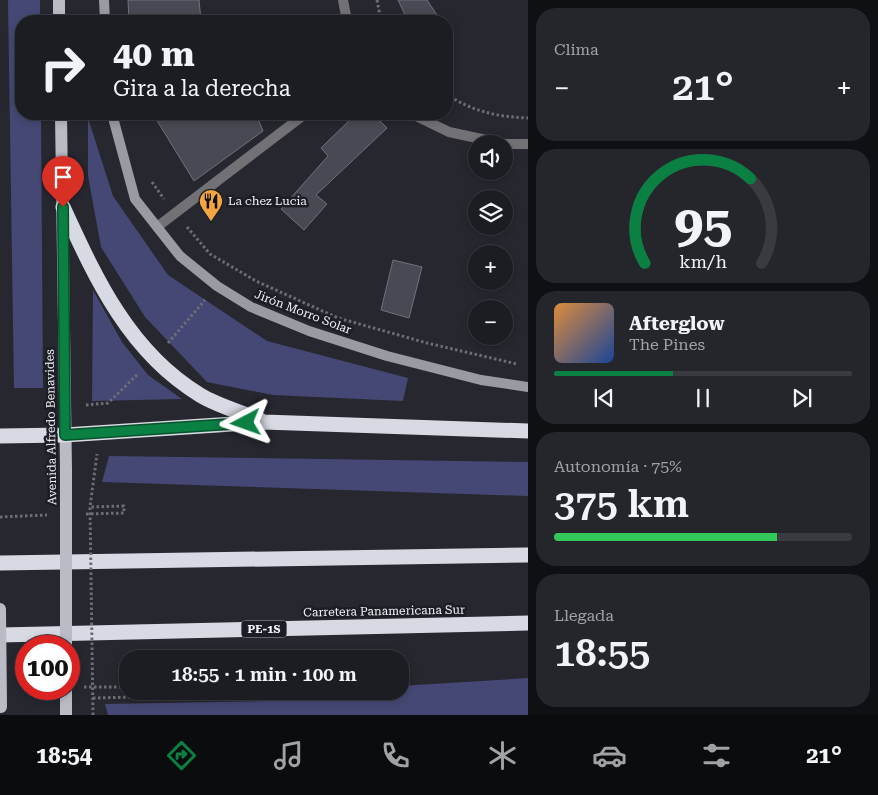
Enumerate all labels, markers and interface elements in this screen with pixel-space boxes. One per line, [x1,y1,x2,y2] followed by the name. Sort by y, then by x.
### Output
[113,34,195,75] text: 40 m
[30,35,95,100] icon: right
[554,40,599,59] text: Clima
[672,65,734,109] text: 21°
[554,72,570,105] text: −
[836,72,852,105] text: +
[113,76,291,101] text: Gira a la derecha
[468,135,513,345] map controls
[468,135,513,180] button: sound
[42,156,84,207] pin
[49,163,77,191] icon: arrive
[198,188,224,222] restaurant icon: La chez Lucia
[468,190,513,235] button: layers
[228,194,307,208] place label: La chez Lucia
[674,194,732,255] text: 95
[468,245,513,290] button: +
[679,251,727,272] text: km/h
[253,287,353,337] street label: Jirón Morro Solar
[468,300,513,345] button: −
[629,312,725,335] text: Afterglow
[629,335,705,354] text: The Pines
[43,349,59,505] street label: Avenida Alfredo Benavides
[590,384,618,412] icon: previous
[689,384,717,412] icon: pause
[788,384,816,412] icon: next
[219,396,271,448] position arrow
[554,457,682,476] text: Autonomía · 75%
[554,482,689,526] text: 375 km
[303,603,465,619] street label: Carretera Panamericana Sur
[554,606,614,625] text: Llegada
[242,620,286,638] road number: PE-1S
[554,631,650,675] text: 18:55
[15,635,80,700] speed limit sign: 100
[171,663,357,686] text: 18:55 · 1 min · 100 m
[164,738,199,773] icon: directions
[271,738,306,773] icon: music
[378,738,413,773] icon: phone
[485,738,520,773] icon: climate
[592,738,627,773] icon: car
[699,738,734,773] icon: filters
[36,743,92,768] text: 18:54
[806,743,842,768] text: 21°

